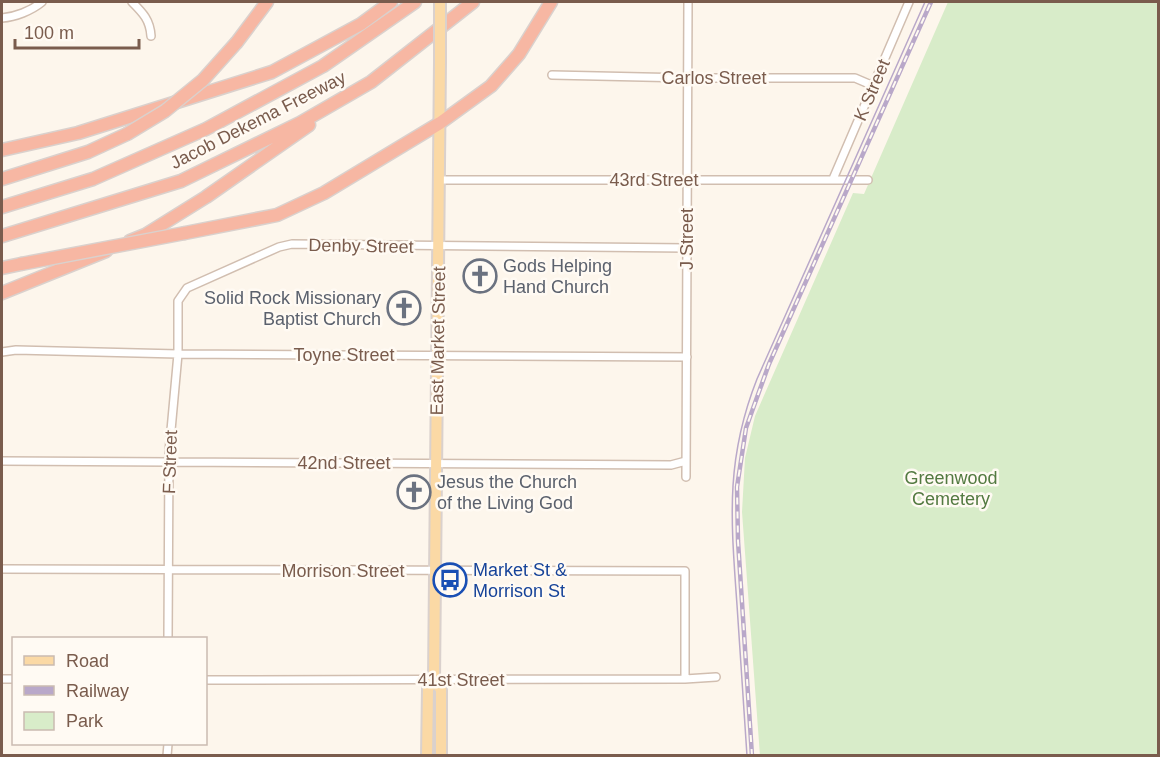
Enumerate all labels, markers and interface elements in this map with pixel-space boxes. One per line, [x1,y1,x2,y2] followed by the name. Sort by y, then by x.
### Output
[15,12,140,50] scale bar
[24,23,74,43] text: 100 m
[850,56,894,124] street label: K Street
[167,67,349,173] street label: Jacob Dekema Freeway
[661,68,767,88] street label: Carlos Street
[609,170,699,190] street label: 43rd Street
[677,208,697,270] street label: J Street
[308,235,414,257] street label: Denby Street
[503,256,612,297] place label: Gods Helping Hand Church
[462,258,498,294] church icon: Gods Helping Hand Church
[427,266,449,416] street label: East Market Street
[204,288,381,329] place label: Solid Rock Missionary Baptist Church
[386,290,422,326] church icon: Solid Rock Missionary Baptist Church
[293,345,395,365] street label: Toyne Street
[159,430,181,494] street label: F Street
[297,453,391,473] street label: 42nd Street
[904,468,998,509] park label: Greenwood Cemetery
[437,472,577,513] place label: Jesus the Church of the Living God
[396,474,432,510] church icon: Jesus the Church of the Living God
[473,560,567,601] place label: Market St & Morrison St
[281,561,405,581] street label: Morrison Street
[432,562,468,598] bus stop icon: Market St & Morrison St
[12,637,207,745] legend
[66,651,109,671] text: Road
[417,670,505,690] street label: 41st Street
[66,681,129,701] text: Railway
[66,711,104,731] text: Park

